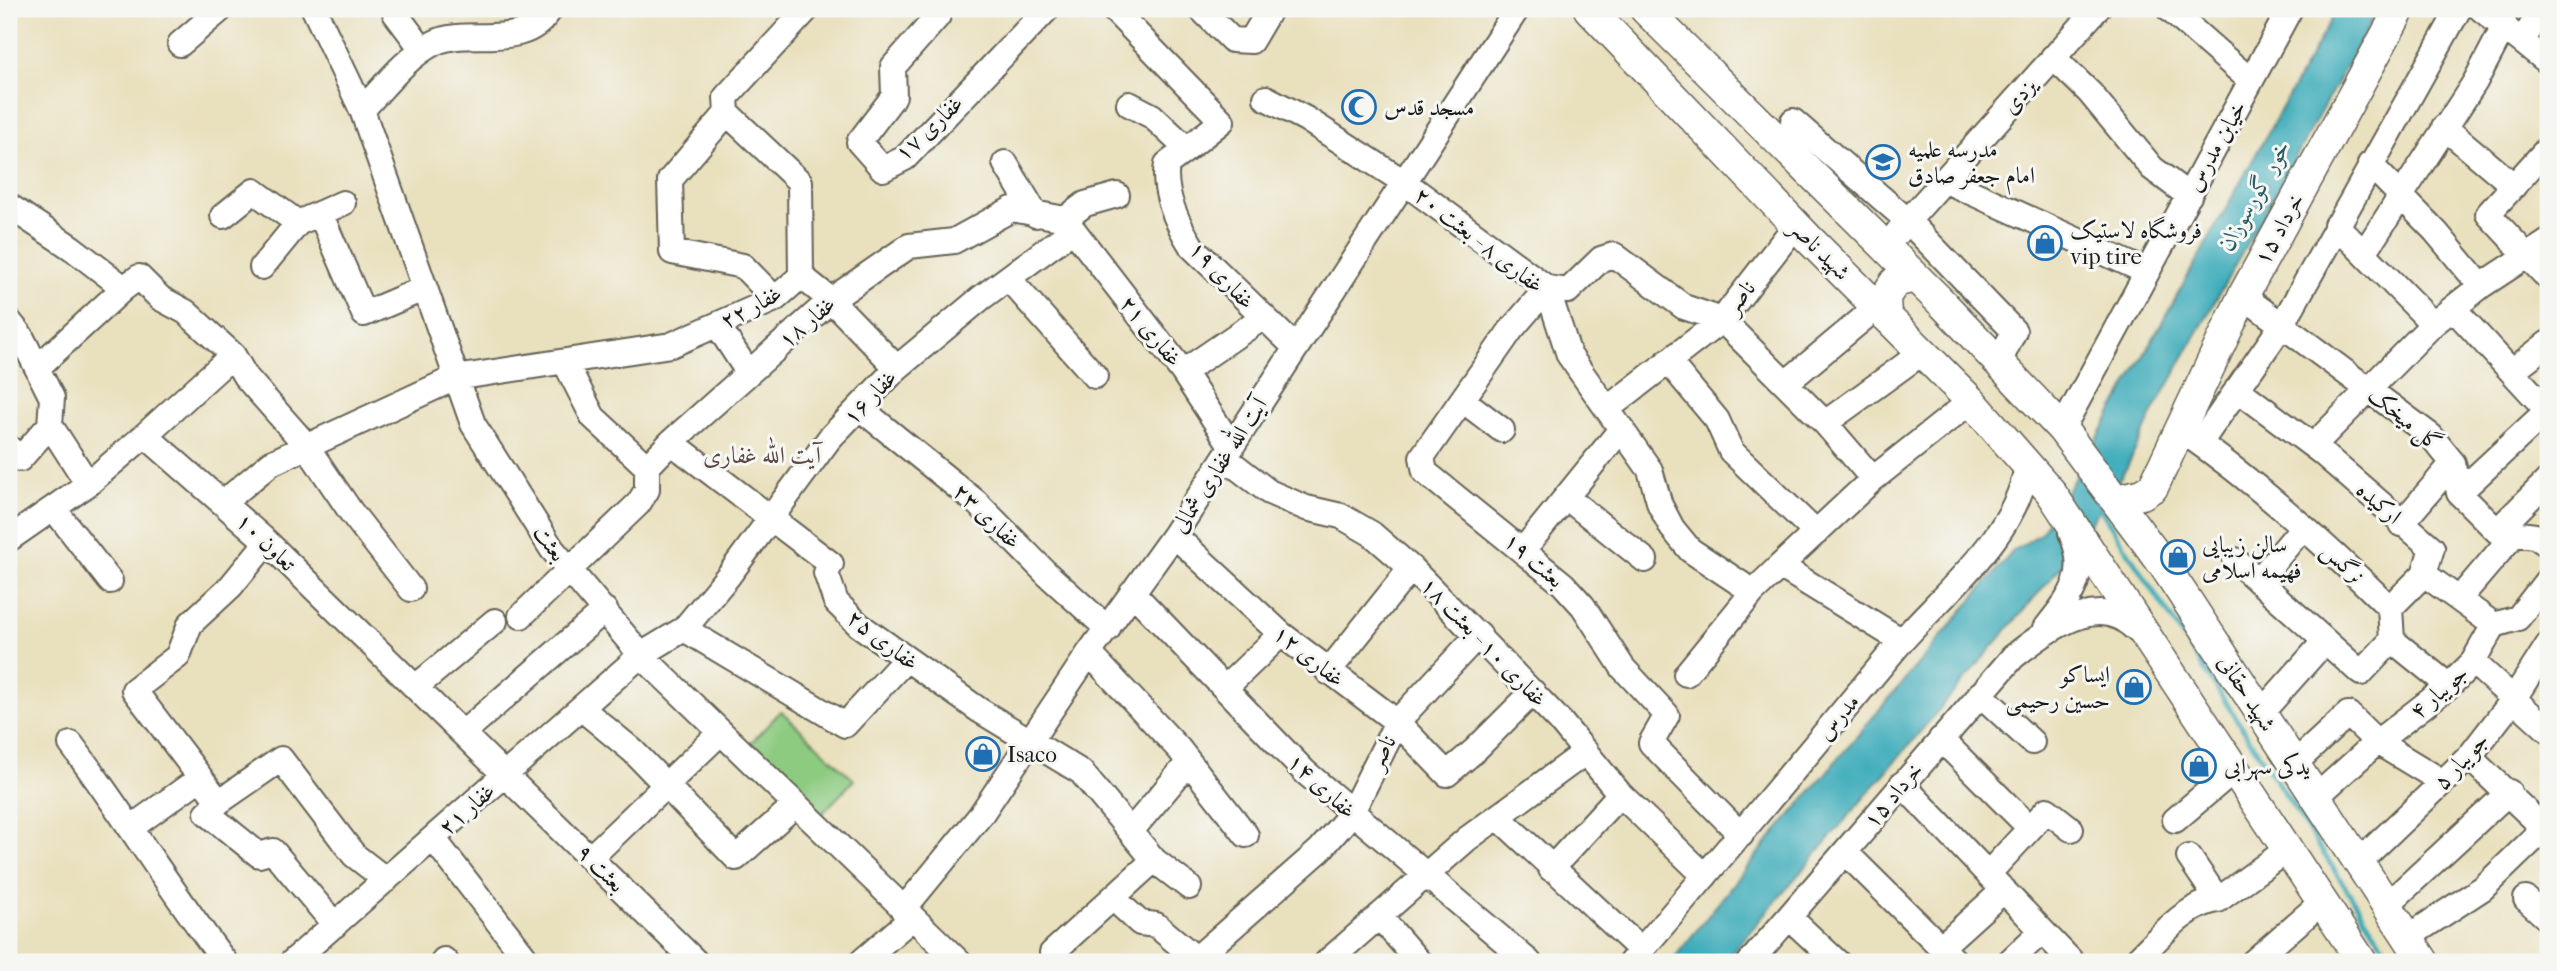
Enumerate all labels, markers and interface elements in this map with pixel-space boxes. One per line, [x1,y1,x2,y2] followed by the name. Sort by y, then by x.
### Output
[1996,71,2043,120] street label: یزدی
[1340,88,1378,126] mosque icon: مسجد قدس
[889,90,969,166] street label: غفاری ۱۷
[1384,94,1475,121] place label: مسجد قدس
[2180,96,2252,196] street label: خیابن مدرس
[2212,134,2297,256] water label: خور گورسوزان
[1908,136,2035,195] place label: مدرسه علمیه امام جعفر صادق
[1864,143,1902,181] school or university icon: مدرسه علمیه امام جعفر صادق
[1409,181,1549,299] street label: غفاری ۸ - بعثت ۲۰
[2248,188,2310,270] street label: ۱۵ خرداد
[1781,213,1856,287] street label: شهید ناصر
[2070,216,2202,270] place label: فروشگاه لاستیک vip tire
[2026,224,2064,262] shop icon: فروشگاه لاستیک vip tire
[1184,235,1260,315] street label: غفاری ۱۹
[1717,275,1763,322] street label: ناصر
[716,280,786,334] street label: غفار ۲۲
[773,290,841,354] street label: غفار ۱۸
[1114,290,1188,372] street label: غفاری ۲۱
[837,364,903,430] street label: غفار ۱۶
[2361,380,2448,458] street label: گل میخک
[1161,387,1275,538] street label: آیت الله غفاری شمالی
[703,436,824,470] district label: آیت الله غفاری
[2351,476,2407,530] street label: ارکیده
[948,477,1026,555] street label: غفاری ۲۳
[231,507,302,577] street label: تعاون ۱۰
[528,519,572,567] street label: بعثت
[1499,527,1569,593] street label: بعثت ۱۹
[2202,531,2301,584] place label: سالن زیبایی فهیمه اسلامی
[2314,536,2370,591] street label: نرگس
[2159,538,2197,576] shop icon: سالن زیبایی فهیمه اسلامی
[1415,572,1553,712] street label: غفاری ۱۰ - بعثت ۱۸
[842,604,924,676] street label: غفاری ۲۵
[1268,619,1350,693] street label: غفاری ۱۲
[2211,650,2282,737] street label: شهید حقانی
[2404,659,2474,725] street label: جویبار ۴
[2006,661,2110,716] place label: ایساکو حسین رحیمی
[2115,668,2153,706] shop icon: ایساکو حسین رحیمی
[1811,688,1865,746] street label: مدرس
[2428,727,2495,796] street label: جویبار ۵
[1361,730,1404,776] street label: ناصر
[964,735,1002,773] shop icon: Isaco
[1007,741,1057,768] place label: Isaco
[2180,747,2218,785] shop icon: یدکی سهرابی
[1282,748,1362,824] street label: غفاری ۱۴
[2224,752,2310,782] place label: یدکی سهرابی
[1858,757,1928,833] street label: ۱۵ خرداد
[433,777,501,841] street label: غفار ۲۱
[571,838,631,898] street label: بعثت ۹

